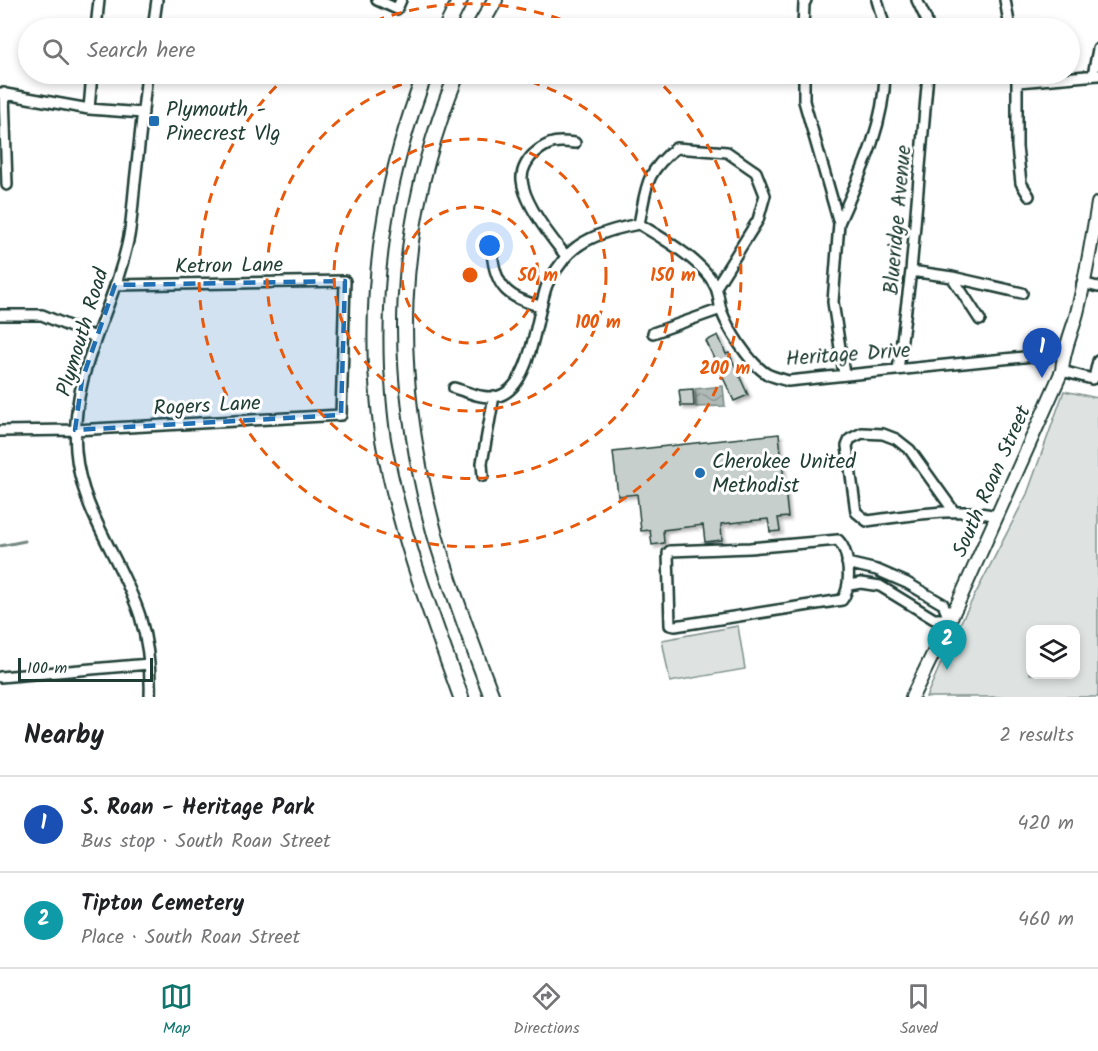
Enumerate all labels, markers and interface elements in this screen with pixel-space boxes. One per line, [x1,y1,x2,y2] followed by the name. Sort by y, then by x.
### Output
[18,18,1080,84] search box
[87,34,195,69] text: Search here
[39,35,72,68] icon: search
[166,94,281,151] place label: Plymouth - Pinecrest Vlg
[147,114,161,128] marker: Plymouth - Pinecrest Vlg
[876,143,922,296] street label: Blueridge Avenue
[475,231,504,260] your location
[175,249,284,284] street label: Ketron Lane
[517,262,558,291] text: 50 m
[650,262,696,291] text: 150 m
[48,264,119,401] street label: Plymouth Road
[460,265,480,285] centre of rings
[575,309,621,338] text: 100 m
[1022,328,1062,378] pin: 1
[785,335,912,376] street label: Heritage Drive
[700,355,751,384] text: 200 m
[153,387,262,426] street label: Rogers Lane
[944,400,1041,563] street label: South Roan Street
[712,446,856,503] place label: Cherokee United Methodist
[693,466,707,480] marker: Cherokee United Methodist
[928,620,966,670] pin: 2
[1026,625,1080,679] map controls
[1026,625,1080,679] button: layers
[18,655,153,682] scale bar
[27,656,67,681] text: 100 m
[24,715,104,757] text: Nearby
[999,720,1074,752] text: 2 results
[81,791,314,826] text: S. Roan - Heritage Park
[40,808,47,840] text: 1
[1017,808,1074,840] text: 420 m
[81,826,331,858] text: Bus stop · South Roan Street
[81,887,244,922] text: Tipton Cemetery
[38,904,49,936] text: 2
[1018,904,1074,936] text: 460 m
[81,922,300,954] text: Place · South Roan Street
[160,980,193,1041] tab: Map
[513,980,580,1041] tab: Directions
[900,980,938,1041] tab: Saved

